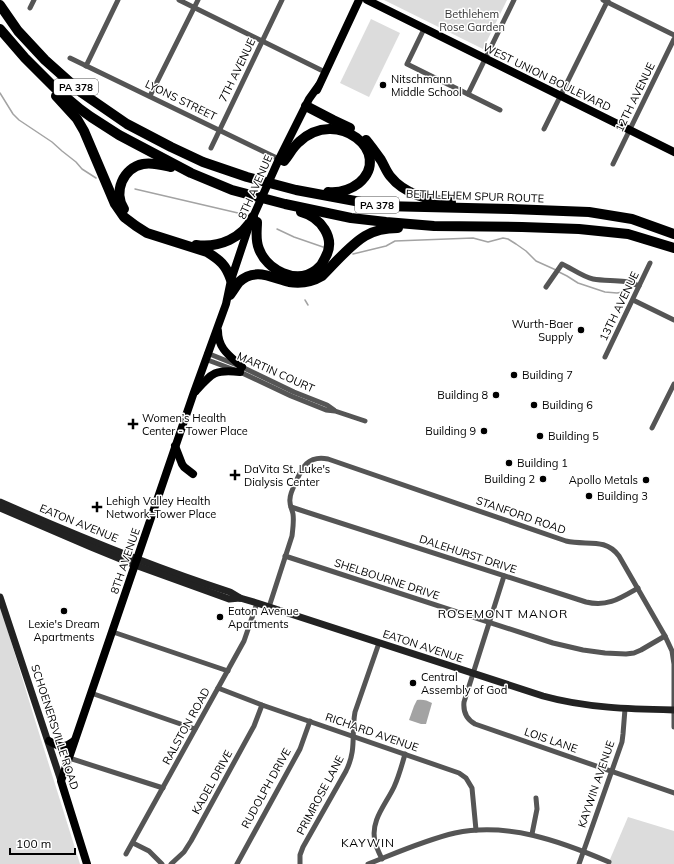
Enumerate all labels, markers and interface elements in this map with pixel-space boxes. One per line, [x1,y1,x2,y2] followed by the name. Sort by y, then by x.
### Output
[439,7,505,34] park label: Bethlehem Rose Garden
[216,36,258,104] street label: 7TH AVENUE
[481,40,613,114] street label: WEST UNION BOULEVARD
[612,60,658,134] street label: 12TH AVENUE
[391,72,462,99] place label: Nitschmann Middle School
[143,77,219,123] street label: LYONS STREET
[54,79,98,95] road number: PA 378
[378,80,388,90] marker: Nitschmann Middle School
[235,153,275,221] street label: 8TH AVENUE
[406,187,544,205] street label: BETHLEHEM SPUR ROUTE
[355,197,399,213] road number: PA 378
[596,269,642,343] street label: 13TH AVENUE
[512,317,573,344] place label: Wurth-Baer Supply
[576,325,586,335] marker: Wurth-Baer Supply
[235,349,317,395] street label: MARTIN COURT
[522,368,573,382] place label: Building 7
[509,370,519,380] marker: Building 7
[437,388,488,402] place label: Building 8
[491,390,501,400] marker: Building 8
[542,398,593,412] place label: Building 6
[529,400,539,410] marker: Building 6
[142,411,248,438] place label: Women’s Health Center - Tower Place
[127,418,139,430] marker: Women’s Health Center - Tower Place
[425,424,476,438] place label: Building 9
[479,426,489,436] marker: Building 9
[548,429,599,443] place label: Building 5
[535,431,545,441] marker: Building 5
[517,456,568,470] place label: Building 1
[504,458,514,468] marker: Building 1
[244,462,330,489] place label: DaVita St. Luke's Dialysis Center
[229,469,241,481] marker: DaVita St. Luke's Dialysis Center
[484,472,535,486] place label: Building 2
[569,473,638,487] place label: Apollo Metals
[538,474,548,484] marker: Building 2
[641,475,651,485] marker: Apollo Metals
[597,489,648,503] place label: Building 3
[584,491,594,501] marker: Building 3
[474,493,568,537] street label: STANFORD ROAD
[106,494,216,521] place label: Lehigh Valley Health Network–Tower Place
[38,501,120,545] street label: EATON AVENUE
[91,501,103,513] marker: Lehigh Valley Health Network–Tower Place
[107,526,143,596] street label: 8TH AVENUE
[417,532,519,576] street label: DALEHURST DRIVE
[333,555,441,603] street label: SHELBOURNE DRIVE
[228,604,299,631] place label: Eaton Avenue Apartments
[59,606,69,616] marker: Lexie's Dream Apartments
[438,606,568,621] district label: ROSEMONT MANOR
[215,612,225,622] marker: Eaton Avenue Apartments
[28,617,100,644] place label: Lexie's Dream Apartments
[381,626,465,666] street label: EATON AVENUE
[28,663,82,791] street label: SCHOENERSVILLE ROAD
[421,670,507,697] place label: Central Assembly of God
[408,678,418,688] marker: Central Assembly of God
[159,685,213,767] street label: RALSTON ROAD
[324,710,420,754] street label: RICHARD AVENUE
[523,724,579,756] street label: LOIS LANE
[575,739,617,829] street label: KAYWIN AVENUE
[238,745,294,831] street label: RUDOLPH DRIVE
[189,747,235,817] street label: KADEL DRIVE
[293,753,347,837] street label: PRIMROSE LANE
[10,830,75,856] scale bar
[341,835,395,850] district label: KAYWIN
[16,836,51,851] text: 100 m

